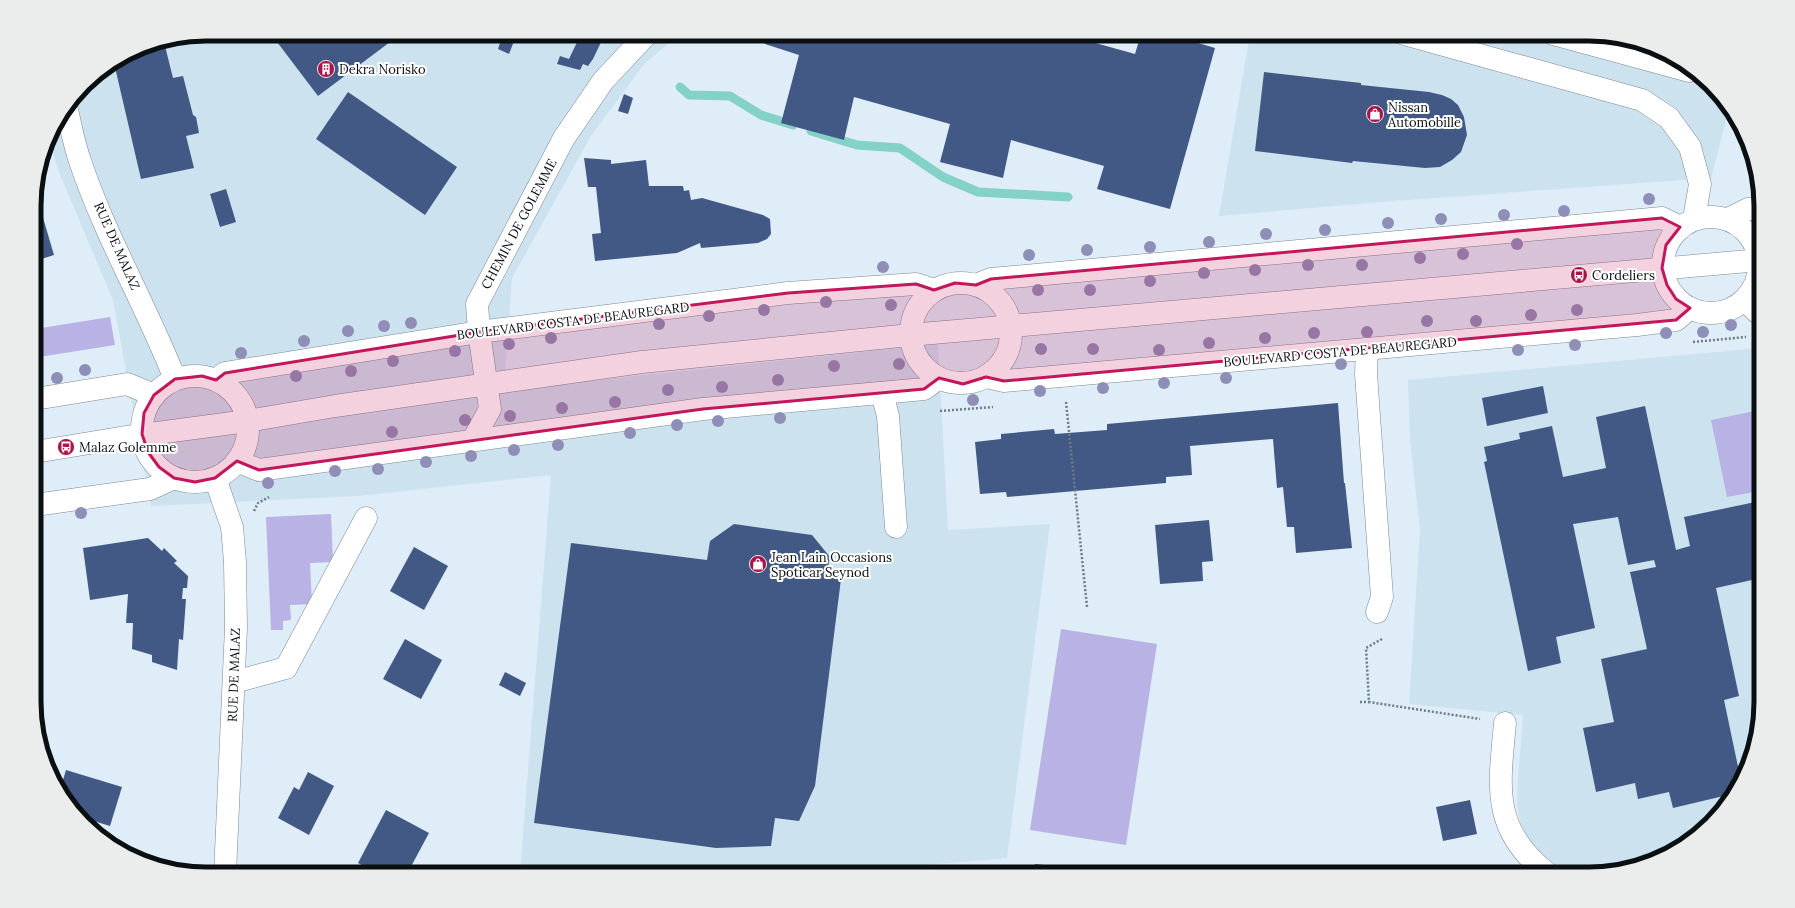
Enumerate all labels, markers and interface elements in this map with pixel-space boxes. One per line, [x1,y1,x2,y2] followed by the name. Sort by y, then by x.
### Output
[316,59,336,79] building icon: Dekra Norisko
[339,61,426,78] place label: Dekra Norisko
[1387,99,1461,131] place label: Nissan Automobille
[1365,104,1385,124] shop icon: Nissan Automobille
[477,156,561,292] street label: CHEMIN DE GOLEMME
[90,199,144,293] street label: RUE DE MALAZ
[1569,265,1589,285] bus stop icon: Cordeliers
[1592,267,1655,284] place label: Cordeliers
[456,298,691,344] street label: BOULEVARD COSTA DE BEAUREGARD
[1223,333,1458,371] street label: BOULEVARD COSTA DE BEAUREGARD
[56,437,76,457] bus stop icon: Malaz Golemme
[79,439,176,456] place label: Malaz Golemme
[770,549,892,581] place label: Jean Lain Occasions Spoticar Seynod
[748,554,768,574] shop icon: Jean Lain Occasions Spoticar Seynod
[224,627,244,722] street label: RUE DE MALAZ

